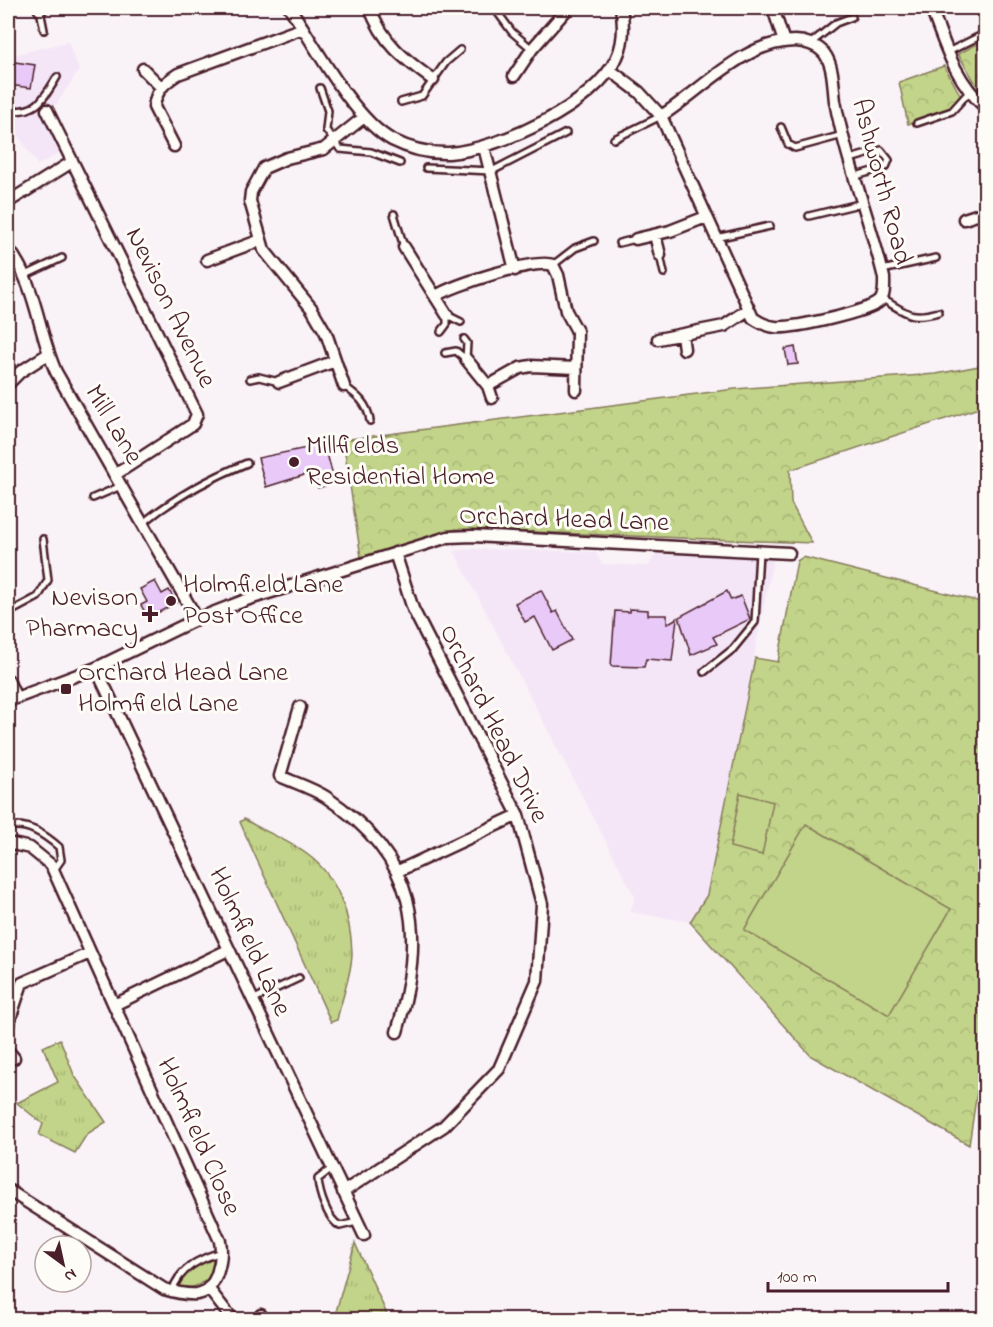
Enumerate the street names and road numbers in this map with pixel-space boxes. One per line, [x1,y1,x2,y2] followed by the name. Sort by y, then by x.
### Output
[840,95,922,269] street label: Ashworth Road
[114,221,226,396] street label: Nevison Avenue
[74,378,153,473] street label: Mill Lane
[458,497,671,543] street label: Orchard Head Lane
[428,618,558,831] street label: Orchard Head Drive
[197,861,301,1024] street label: Holmfield Lane
[146,1052,251,1223] street label: Holmfield Close

